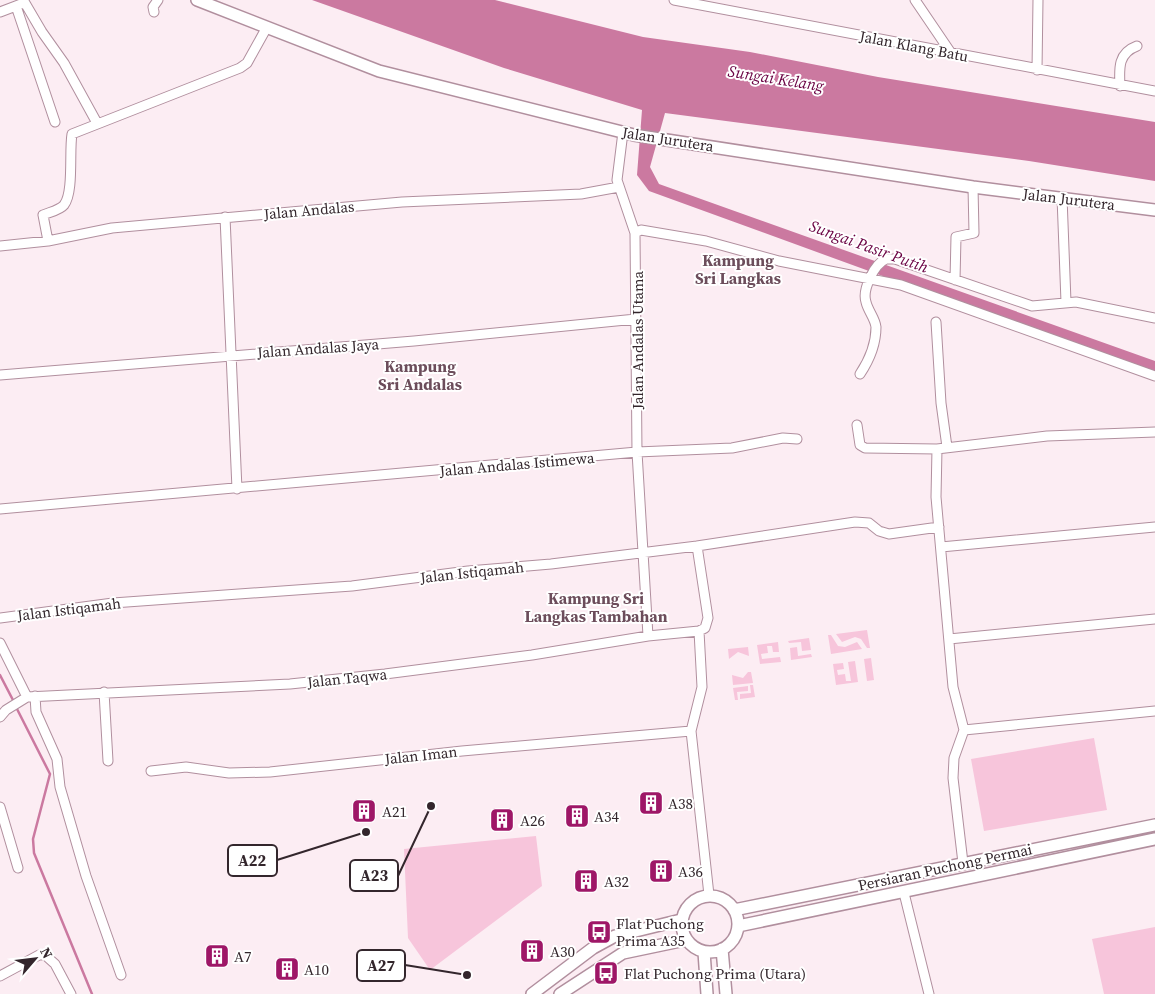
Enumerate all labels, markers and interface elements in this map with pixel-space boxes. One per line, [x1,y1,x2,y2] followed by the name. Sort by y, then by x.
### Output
[857,25,970,67] street label: Jalan Klang Batu
[727,60,827,97] water label: Sungai Kelang
[620,121,716,157] street label: Jalan Jurutera
[1021,183,1117,215] street label: Jalan Jurutera
[262,196,355,225] street label: Jalan Andalas
[807,214,932,278] water label: Sungai Pasir Putih
[695,249,781,289] district label: Kampung Sri Langkas
[627,270,648,410] street label: Jalan Andalas Utama
[255,333,380,363] street label: Jalan Andalas Jaya
[378,355,462,395] district label: Kampung Sri Andalas
[438,447,596,481] street label: Jalan Andalas Istimewa
[418,556,525,588] street label: Jalan Istiqamah
[524,587,668,627] district label: Kampung Sri Langkas Tambahan
[15,592,122,626] street label: Jalan Istiqamah
[305,663,388,693] street label: Jalan Taqwa
[383,741,458,769] street label: Jalan Iman
[638,790,664,816] building icon: A38
[668,793,693,814] place label: A38
[351,798,377,824] building icon: A21
[382,801,407,822] place label: A21
[564,803,590,829] building icon: A34
[594,806,619,827] place label: A34
[489,807,515,833] building icon: A26
[520,810,545,831] place label: A26
[856,838,1034,896] street label: Persiaran Puchong Permai
[228,845,277,876] callout: A22
[238,849,266,871] text: A22
[648,858,674,884] building icon: A36
[350,860,398,891] callout: A23
[678,861,703,882] place label: A36
[360,864,388,886] text: A23
[573,868,599,894] building icon: A32
[604,871,629,892] place label: A32
[616,913,704,951] place label: Flat Puchong Prima A35
[586,919,612,945] bus stop icon: Flat Puchong Prima A35
[10,934,60,984] north arrow
[519,938,545,964] building icon: A30
[550,941,575,962] place label: A30
[204,943,230,969] building icon: A7
[35,944,58,962] text: N
[234,946,251,967] place label: A7
[357,950,405,981] callout: A27
[367,954,395,976] text: A27
[274,956,300,982] building icon: A10
[304,959,329,980] place label: A10
[593,960,619,986] bus stop icon: Flat Puchong Prima (Utara)
[624,963,806,984] place label: Flat Puchong Prima (Utara)

